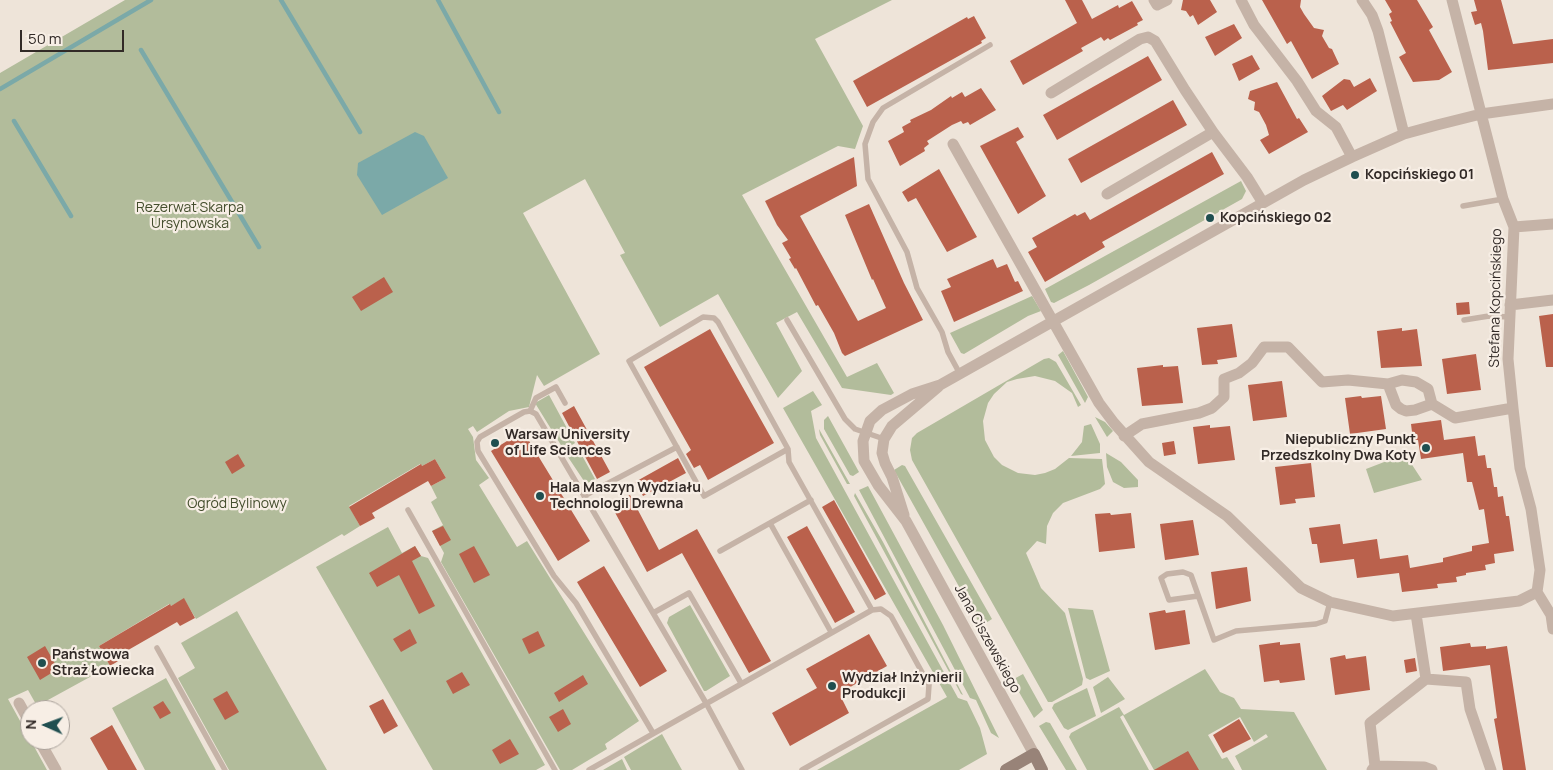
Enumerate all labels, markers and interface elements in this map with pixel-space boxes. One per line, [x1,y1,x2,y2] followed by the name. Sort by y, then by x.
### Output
[22,20,126,52] scale bar
[28,28,62,49] text: 50 m
[1365,167,1474,183] place label: Kopcińskiego 01
[1349,169,1361,181] marker: Kopcińskiego 01
[136,200,244,232] park label: Rezerwat Skarpa Ursynowska
[1220,210,1331,226] place label: Kopcińskiego 02
[1204,212,1216,224] marker: Kopcińskiego 02
[1486,228,1506,368] street label: Stefana Kopcińskiego
[505,427,630,460] place label: Warsaw University of Life Sciences
[1261,432,1416,464] place label: Niepubliczny Punkt Przedszkolny Dwa Koty
[489,437,501,449] marker: Warsaw University of Life Sciences
[1420,442,1432,454] marker: Niepubliczny Punkt Przedszkolny Dwa Koty
[550,480,701,512] place label: Hala Maszyn Wydziału Technologii Drewna
[534,490,546,502] marker: Hala Maszyn Wydziału Technologii Drewna
[187,496,287,512] park label: Ogród Bylinowy
[950,582,1024,696] street label: Jana Ciszewskiego
[52,647,154,680] place label: Państwowa Straż Łowiecka
[36,657,48,669] marker: Państwowa Straż Łowiecka
[842,670,962,702] place label: Wydział Inżynierii Produkcji
[826,680,838,692] marker: Wydział Inżynierii Produkcji
[20,700,70,750] north arrow
[21,719,40,730] text: N

